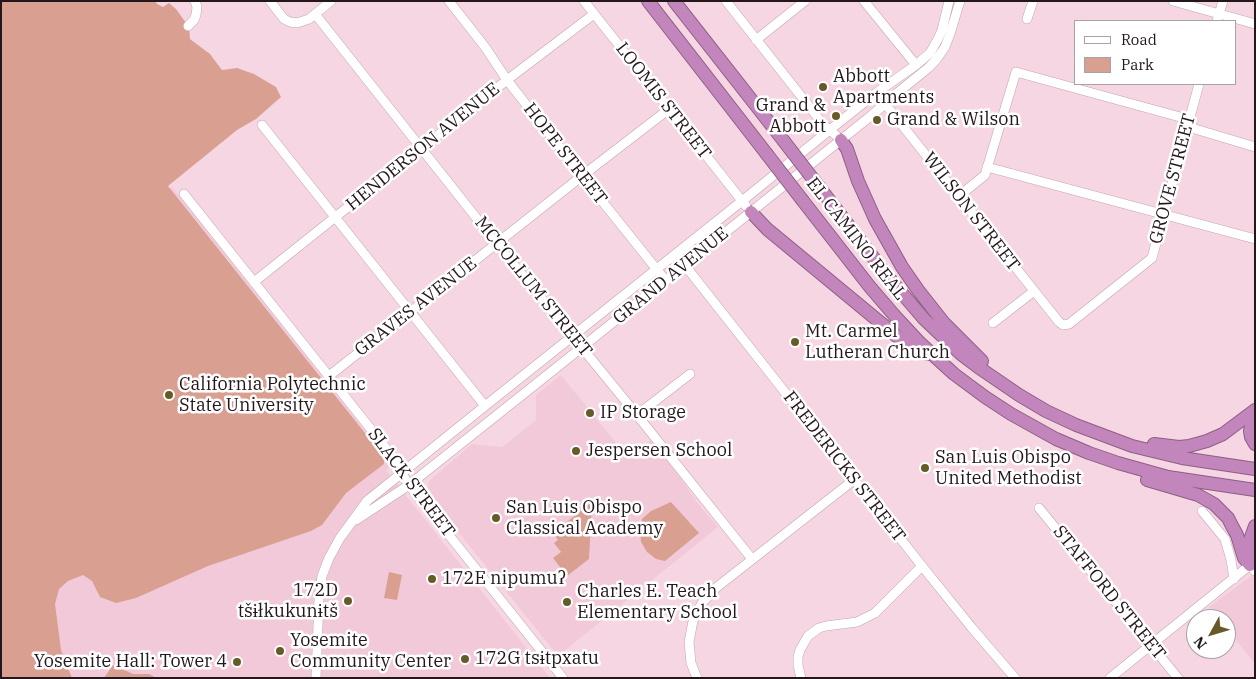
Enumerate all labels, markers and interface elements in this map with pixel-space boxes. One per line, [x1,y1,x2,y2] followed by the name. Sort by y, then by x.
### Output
[1074,20,1236,85] legend
[1121,30,1157,49] text: Road
[611,38,715,164] street label: LOOMIS STREET
[1121,55,1154,74] text: Park
[833,66,934,108] place label: Abbott Apartments
[342,78,504,216] street label: HENDERSON AVENUE
[817,81,829,93] marker: Abbott Apartments
[756,95,826,138] place label: Grand & Abbott
[519,99,611,209] street label: HOPE STREET
[887,109,1020,131] place label: Grand & Wilson
[830,110,842,122] marker: Grand & Abbott
[1145,111,1201,247] street label: GROVE STREET
[871,114,883,126] marker: Grand & Wilson
[918,148,1024,276] street label: WILSON STREET
[801,173,911,305] street label: EL CAMINO REAL
[470,212,596,362] street label: MCCOLLUM STREET
[609,223,733,329] street label: GRAND AVENUE
[351,253,481,361] street label: GRAVES AVENUE
[805,321,950,364] place label: Mt. Carmel Lutheran Church
[789,336,801,348] marker: Mt. Carmel Lutheran Church
[179,374,366,416] place label: California Polytechnic State University
[778,387,910,547] street label: FREDERICKS STREET
[163,389,175,401] marker: California Polytechnic State University
[600,402,686,424] place label: IP Storage
[584,407,596,419] marker: IP Storage
[363,424,459,542] street label: SLACK STREET
[586,440,732,462] place label: Jespersen School
[570,445,582,457] marker: Jespersen School
[935,447,1082,489] place label: San Luis Obispo United Methodist
[919,462,931,474] marker: San Luis Obispo United Methodist
[506,497,663,540] place label: San Luis Obispo Classical Academy
[490,512,502,524] marker: San Luis Obispo Classical Academy
[1048,521,1170,665] street label: STAFFORD STREET
[442,568,566,590] place label: 172E nipumuʔ
[426,573,438,585] marker: 172E nipumuʔ
[238,580,338,622] place label: 172D tšɨłkukunɨtš
[577,581,737,624] place label: Charles E. Teach Elementary School
[342,595,354,607] marker: 172D tšɨłkukunɨtš
[561,596,573,608] marker: Charles E. Teach Elementary School
[1186,609,1236,659] north arrow
[290,630,451,672] place label: Yosemite Community Center
[1190,633,1211,653] text: N
[274,645,286,657] marker: Yosemite Community Center
[475,648,599,670] place label: 172G tsɨtpxatu
[34,651,227,673] place label: Yosemite Hall: Tower 4
[459,653,471,665] marker: 172G tsɨtpxatu
[231,656,243,668] marker: Yosemite Hall: Tower 4

